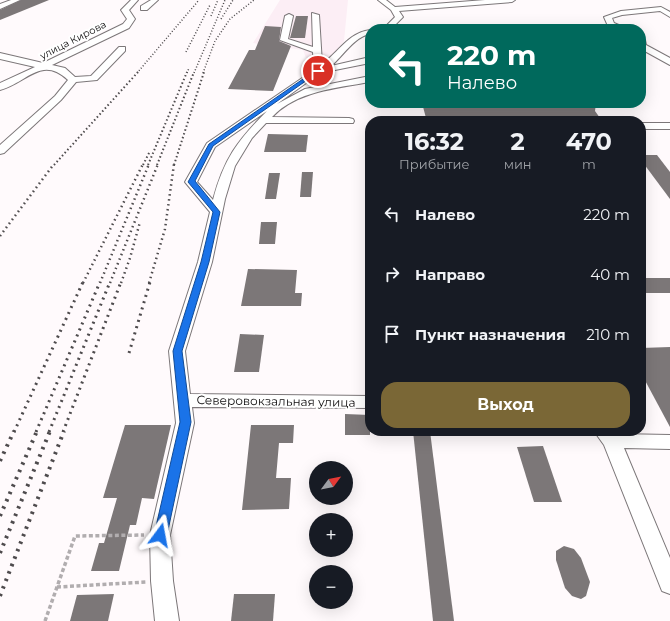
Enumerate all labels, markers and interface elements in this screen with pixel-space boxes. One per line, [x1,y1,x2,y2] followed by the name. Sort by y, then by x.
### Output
[37,18,108,63] street label: улица Кирова
[447,38,536,72] text: 220 m
[381,40,433,92] icon: left
[301,54,335,88] pin
[307,60,329,82] icon: arrive
[447,72,517,94] text: Налево
[405,127,464,156] text: 16:32
[511,127,525,156] text: 2
[566,127,612,156] text: 470
[399,156,470,172] text: Прибытие
[504,156,532,172] text: мин
[582,156,596,172] text: m
[381,203,403,225] icon: left
[415,205,475,224] text: Налево
[583,205,630,224] text: 220 m
[381,263,403,285] icon: right
[415,265,485,284] text: Направо
[590,265,630,284] text: 40 m
[381,323,403,345] icon: arrive
[415,325,566,344] text: Пункт назначения
[586,325,630,344] text: 210 m
[381,382,630,428] button: Выход
[196,392,356,410] street label: Северовокзальная улица
[309,461,353,505] north arrow
[309,461,353,609] map controls
[309,513,353,557] button: +
[139,514,181,556] position arrow
[309,565,353,609] button: −

